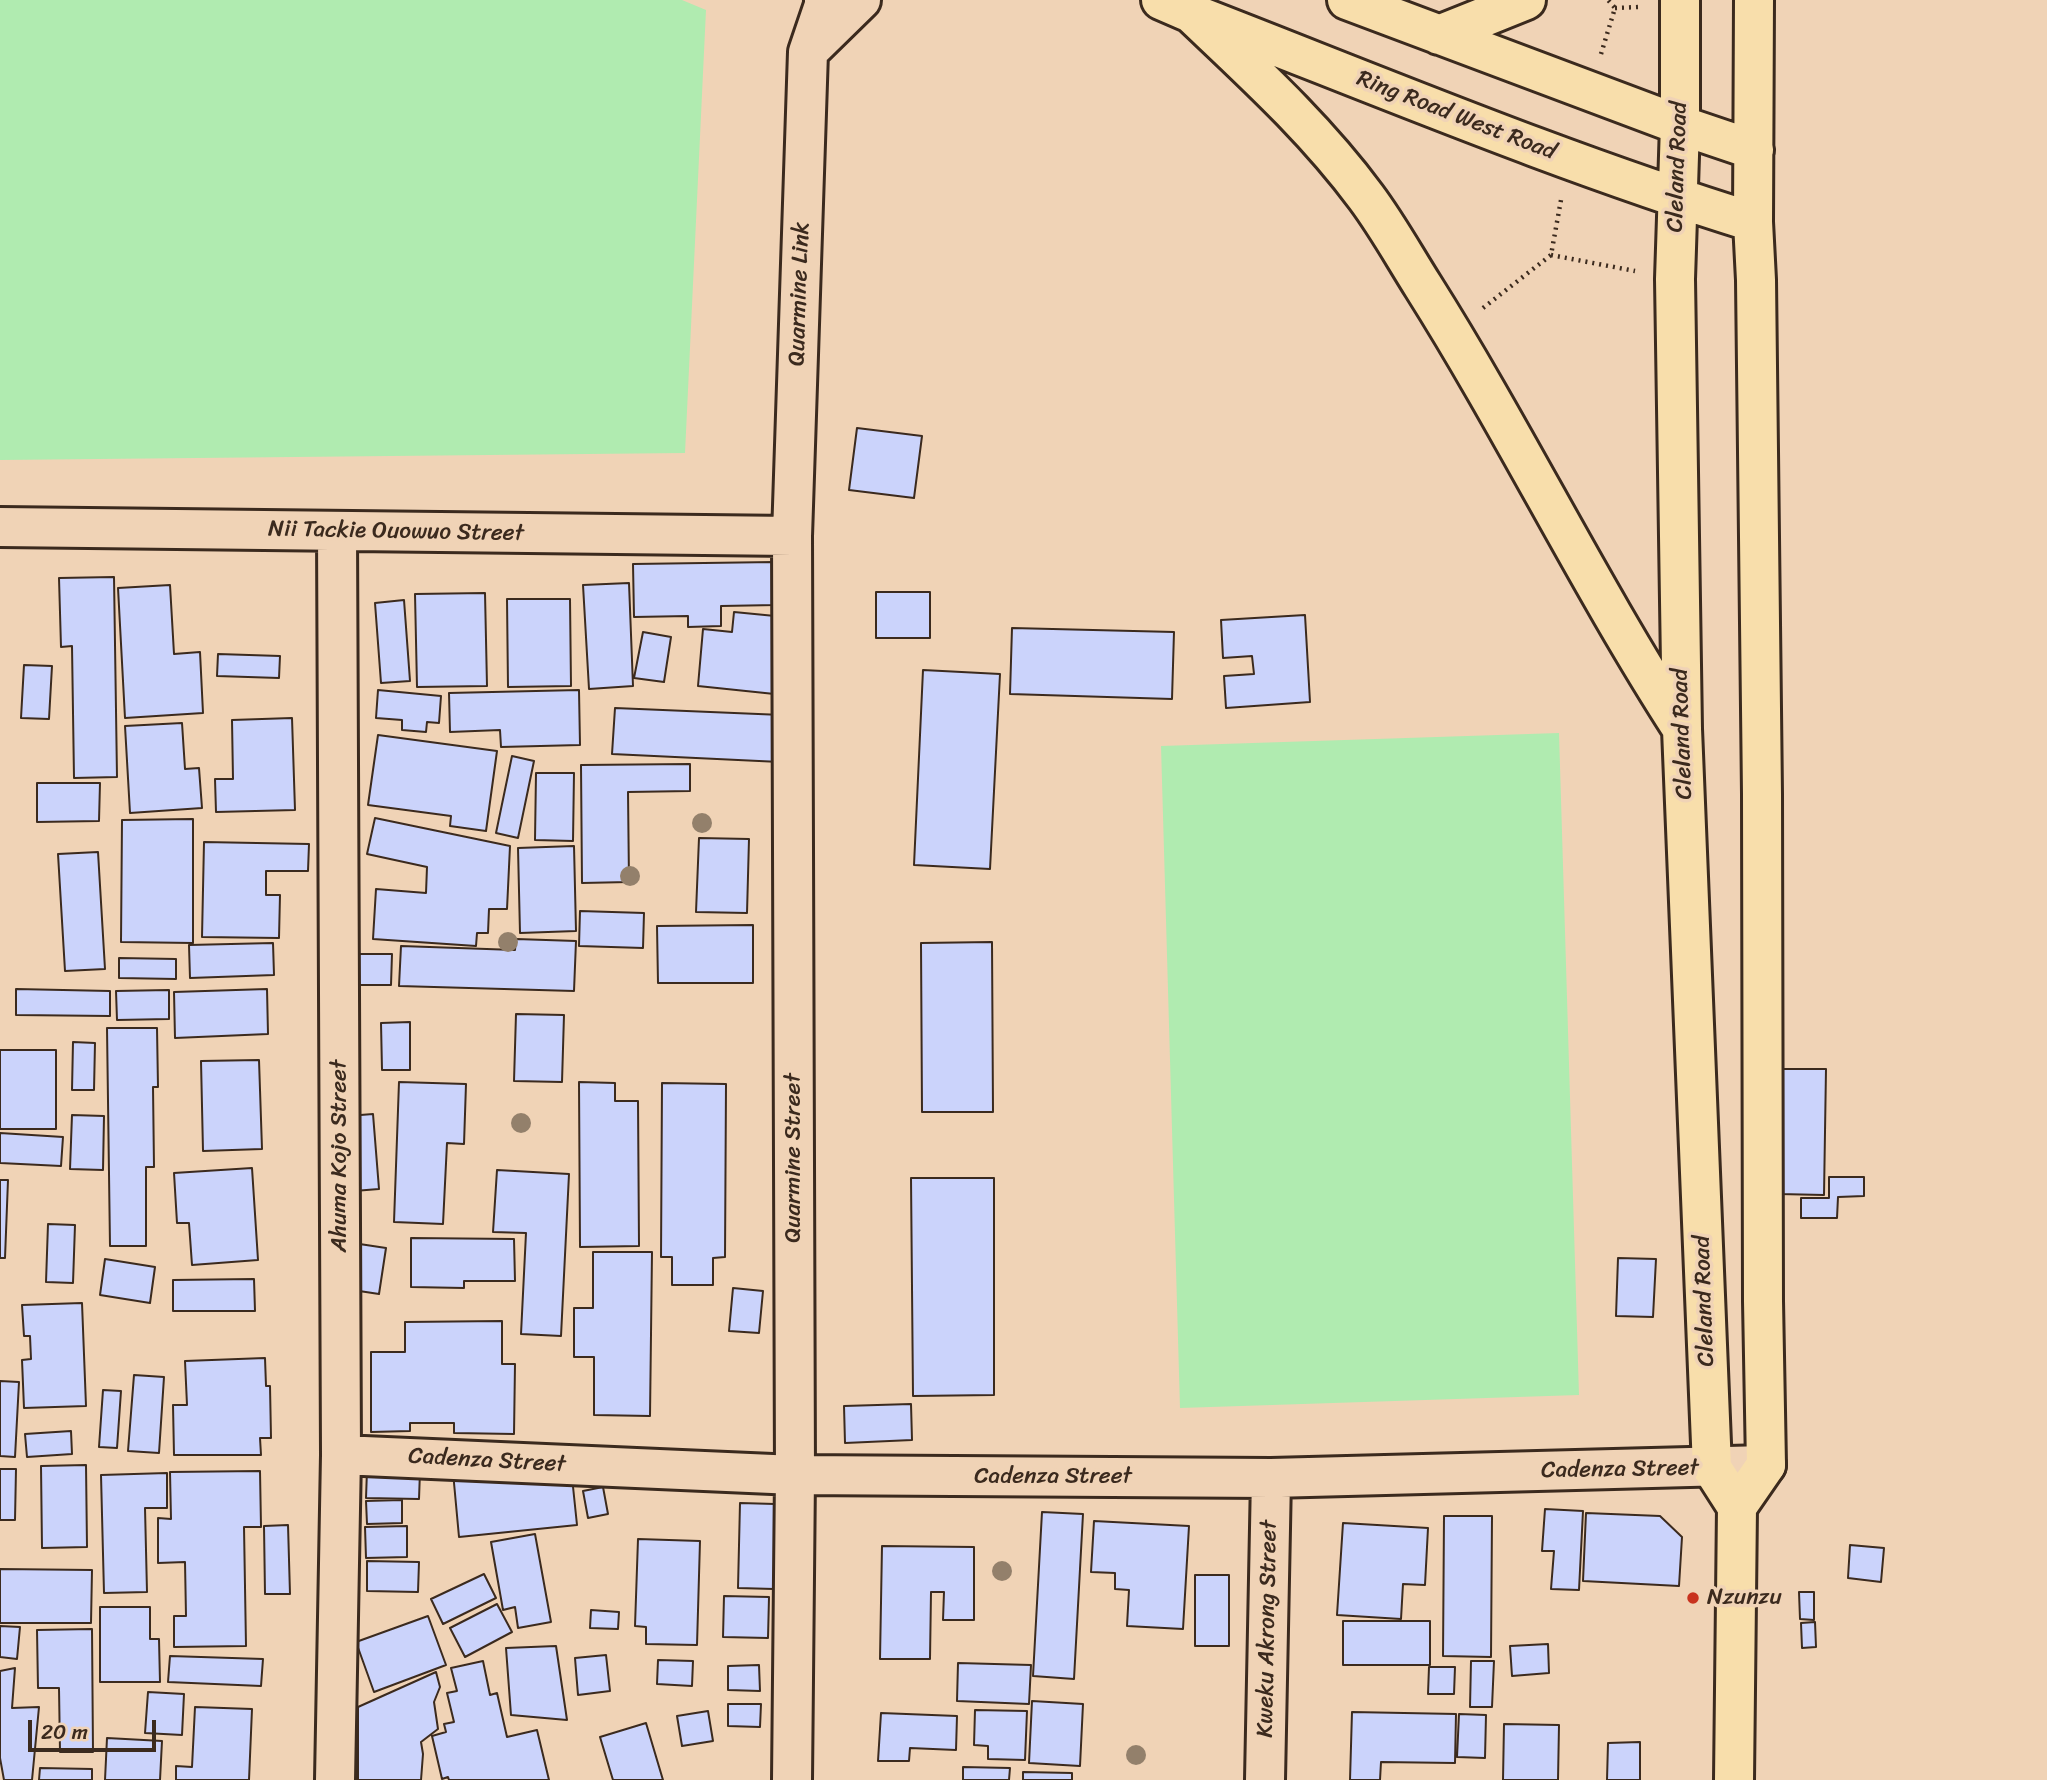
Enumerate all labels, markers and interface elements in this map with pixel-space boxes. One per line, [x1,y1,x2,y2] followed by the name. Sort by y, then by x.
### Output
[1353,65,1559,167] street label: Ring Road West Road
[1662,101,1694,233] street label: Cleland Road
[784,222,816,366] street label: Quarmine Link
[268,516,524,548] street label: Nii Tackie Ouowuo Street
[1667,668,1699,800] street label: Cleland Road
[326,1060,354,1252] street label: Ahuma Kojo Street
[780,1073,808,1243] street label: Quarmine Street
[1689,1235,1721,1367] street label: Cleland Road
[408,1443,566,1479] street label: Cadenza Street
[1541,1455,1699,1485] street label: Cadenza Street
[974,1463,1132,1491] street label: Cadenza Street
[1252,1520,1284,1738] street label: Kweku Akrong Street
[1707,1584,1782,1612] place label: Nzunzu
[1685,1590,1701,1606] marker: Nzunzu
[32,1706,159,1750] scale bar
[41,1713,88,1751] text: 20 m

